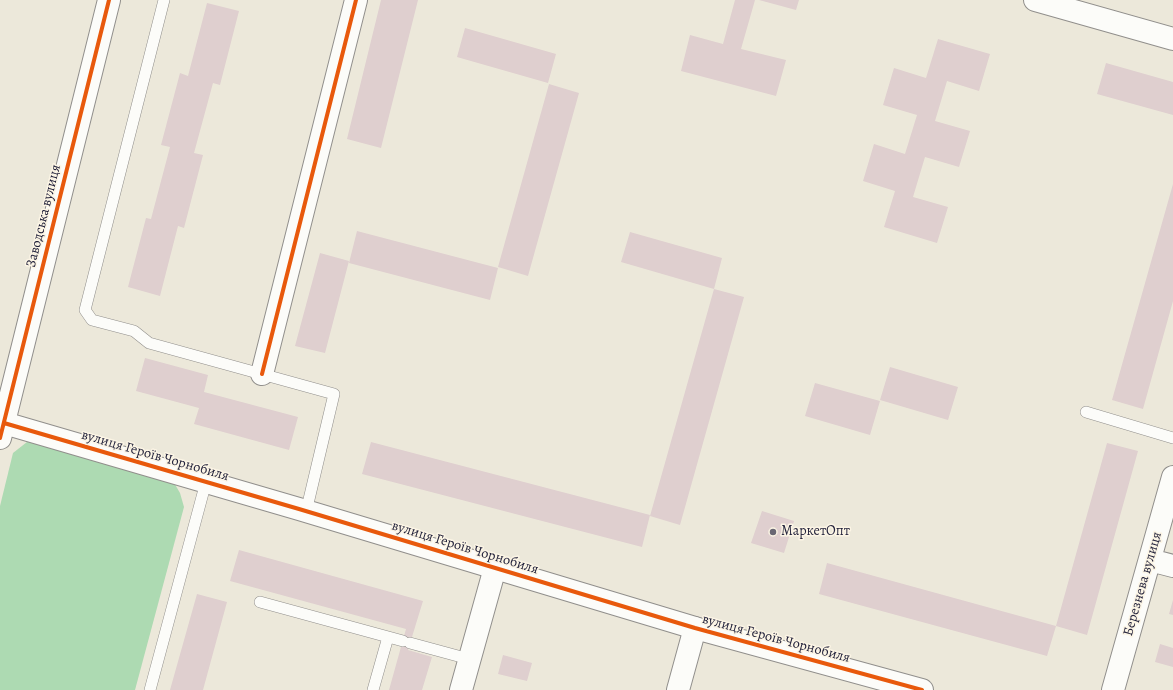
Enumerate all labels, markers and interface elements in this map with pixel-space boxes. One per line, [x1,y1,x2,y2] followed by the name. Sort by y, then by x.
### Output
[23,163,65,269] street label: Заводська вулиця
[79,427,231,485] street label: вулиця Героїв Чорнобиля
[390,518,540,578] street label: вулиця Героїв Чорнобиля
[781,524,850,540] place label: МаркетОпт
[768,527,778,537] marker: МаркетОпт
[1120,530,1166,638] street label: Березнева вулиця
[700,611,852,667] street label: вулиця Героїв Чорнобиля

